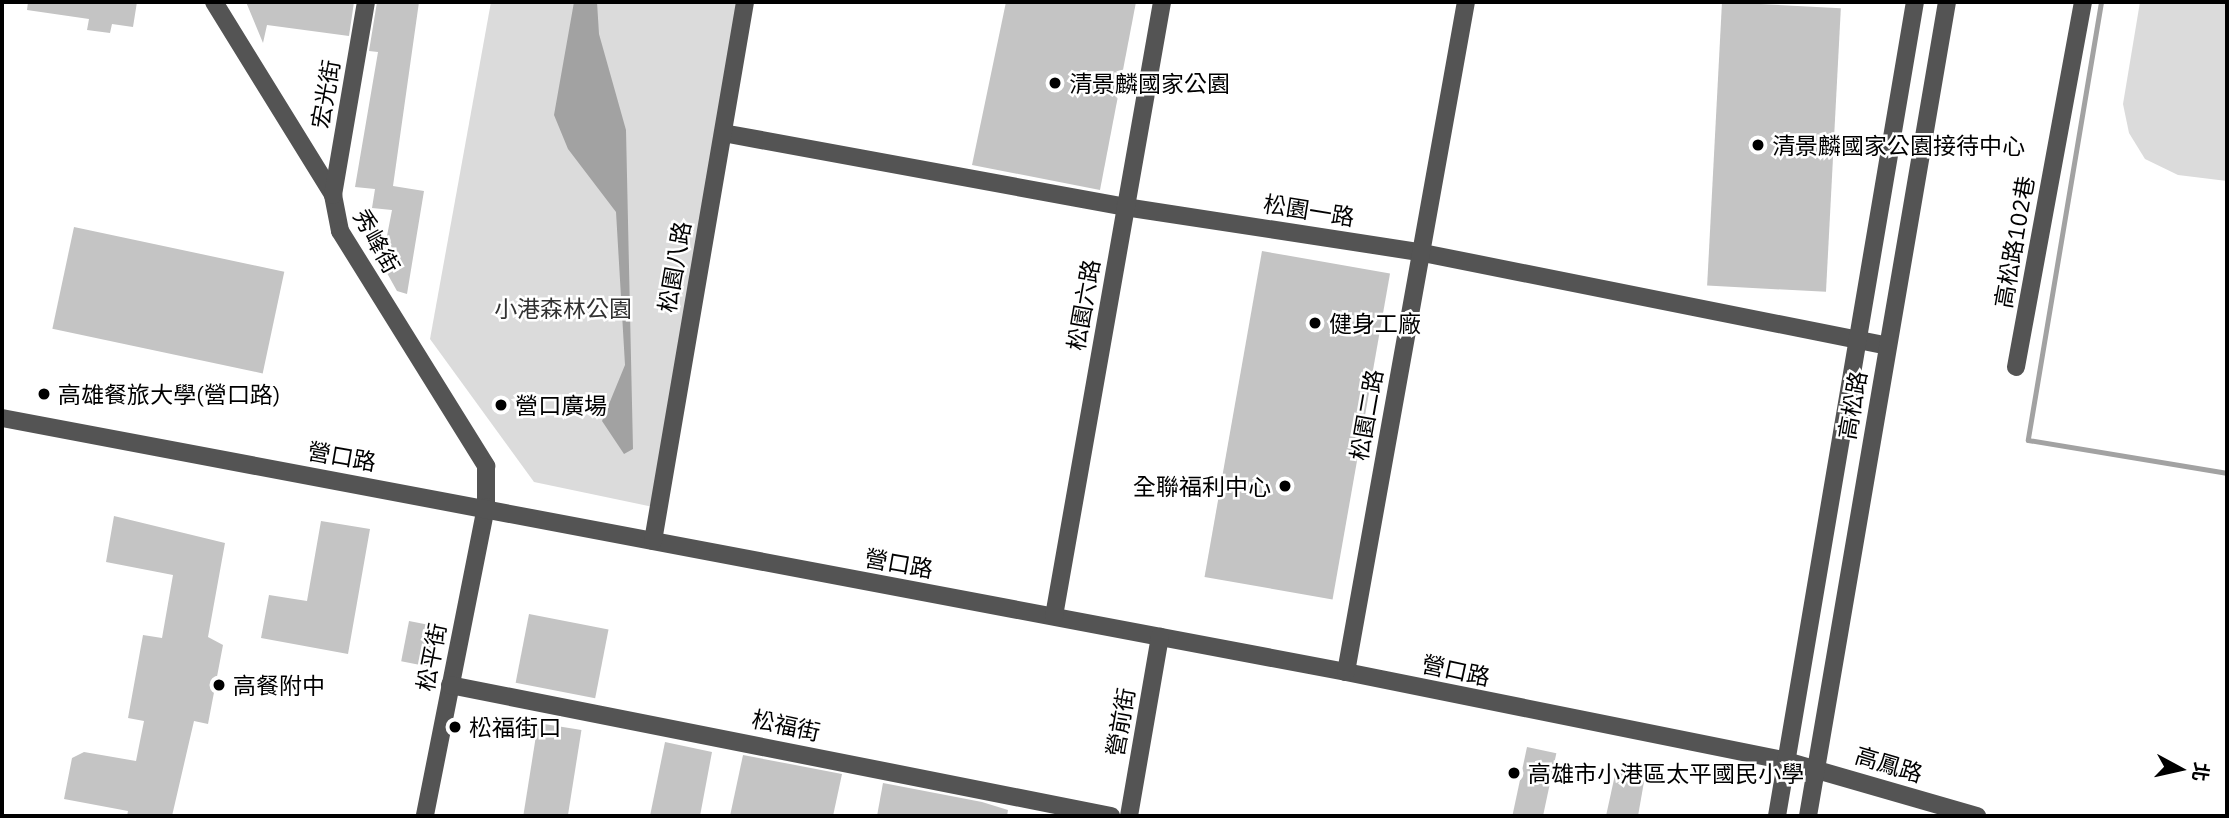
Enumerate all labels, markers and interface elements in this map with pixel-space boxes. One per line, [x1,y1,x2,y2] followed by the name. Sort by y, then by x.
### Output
[305,58,345,130] street label: 宏光街
[1069,69,1230,97] place label: 清景麟國家公園
[1047,75,1063,91] marker: 清景麟國家公園
[1772,131,2025,159] place label: 清景麟國家公園接待中心
[1750,137,1766,153] marker: 清景麟國家公園接待中心
[1989,174,2039,310] street label: 高松路102巷
[1261,189,1357,231] street label: 松園一路
[348,204,406,278] street label: 秀峰街
[652,219,696,315] street label: 松園八路
[1061,257,1105,353] street label: 松園六路
[494,294,632,322] park label: 小港森林公園
[1329,309,1421,337] place label: 健身工廠
[1307,315,1323,331] marker: 健身工廠
[1344,367,1388,463] street label: 松園二路
[1832,369,1872,441] street label: 高松路
[58,380,280,408] place label: 高雄餐旅大學(營口路)
[36,386,52,402] marker: 高雄餐旅大學(營口路)
[515,391,607,419] place label: 營口廣場
[493,397,509,413] marker: 營口廣場
[306,436,378,476] street label: 營口路
[1133,472,1271,500] place label: 全聯福利中心
[1277,478,1293,494] marker: 全聯福利中心
[863,543,935,583] street label: 營口路
[411,621,451,693] street label: 松平街
[1419,649,1493,691] street label: 營口路
[233,671,325,699] place label: 高餐附中
[211,677,227,693] marker: 高餐附中
[1100,686,1140,758] street label: 營前街
[749,704,823,746] street label: 松福街
[469,713,561,741] place label: 松福街口
[447,719,463,735] marker: 松福街口
[2145,734,2215,804] north arrow
[1852,741,1926,787] street label: 高鳳路
[1528,759,1804,787] place label: 高雄市小港區太平國民小學
[2188,761,2214,783] text: 北
[1506,765,1522,781] marker: 高雄市小港區太平國民小學

